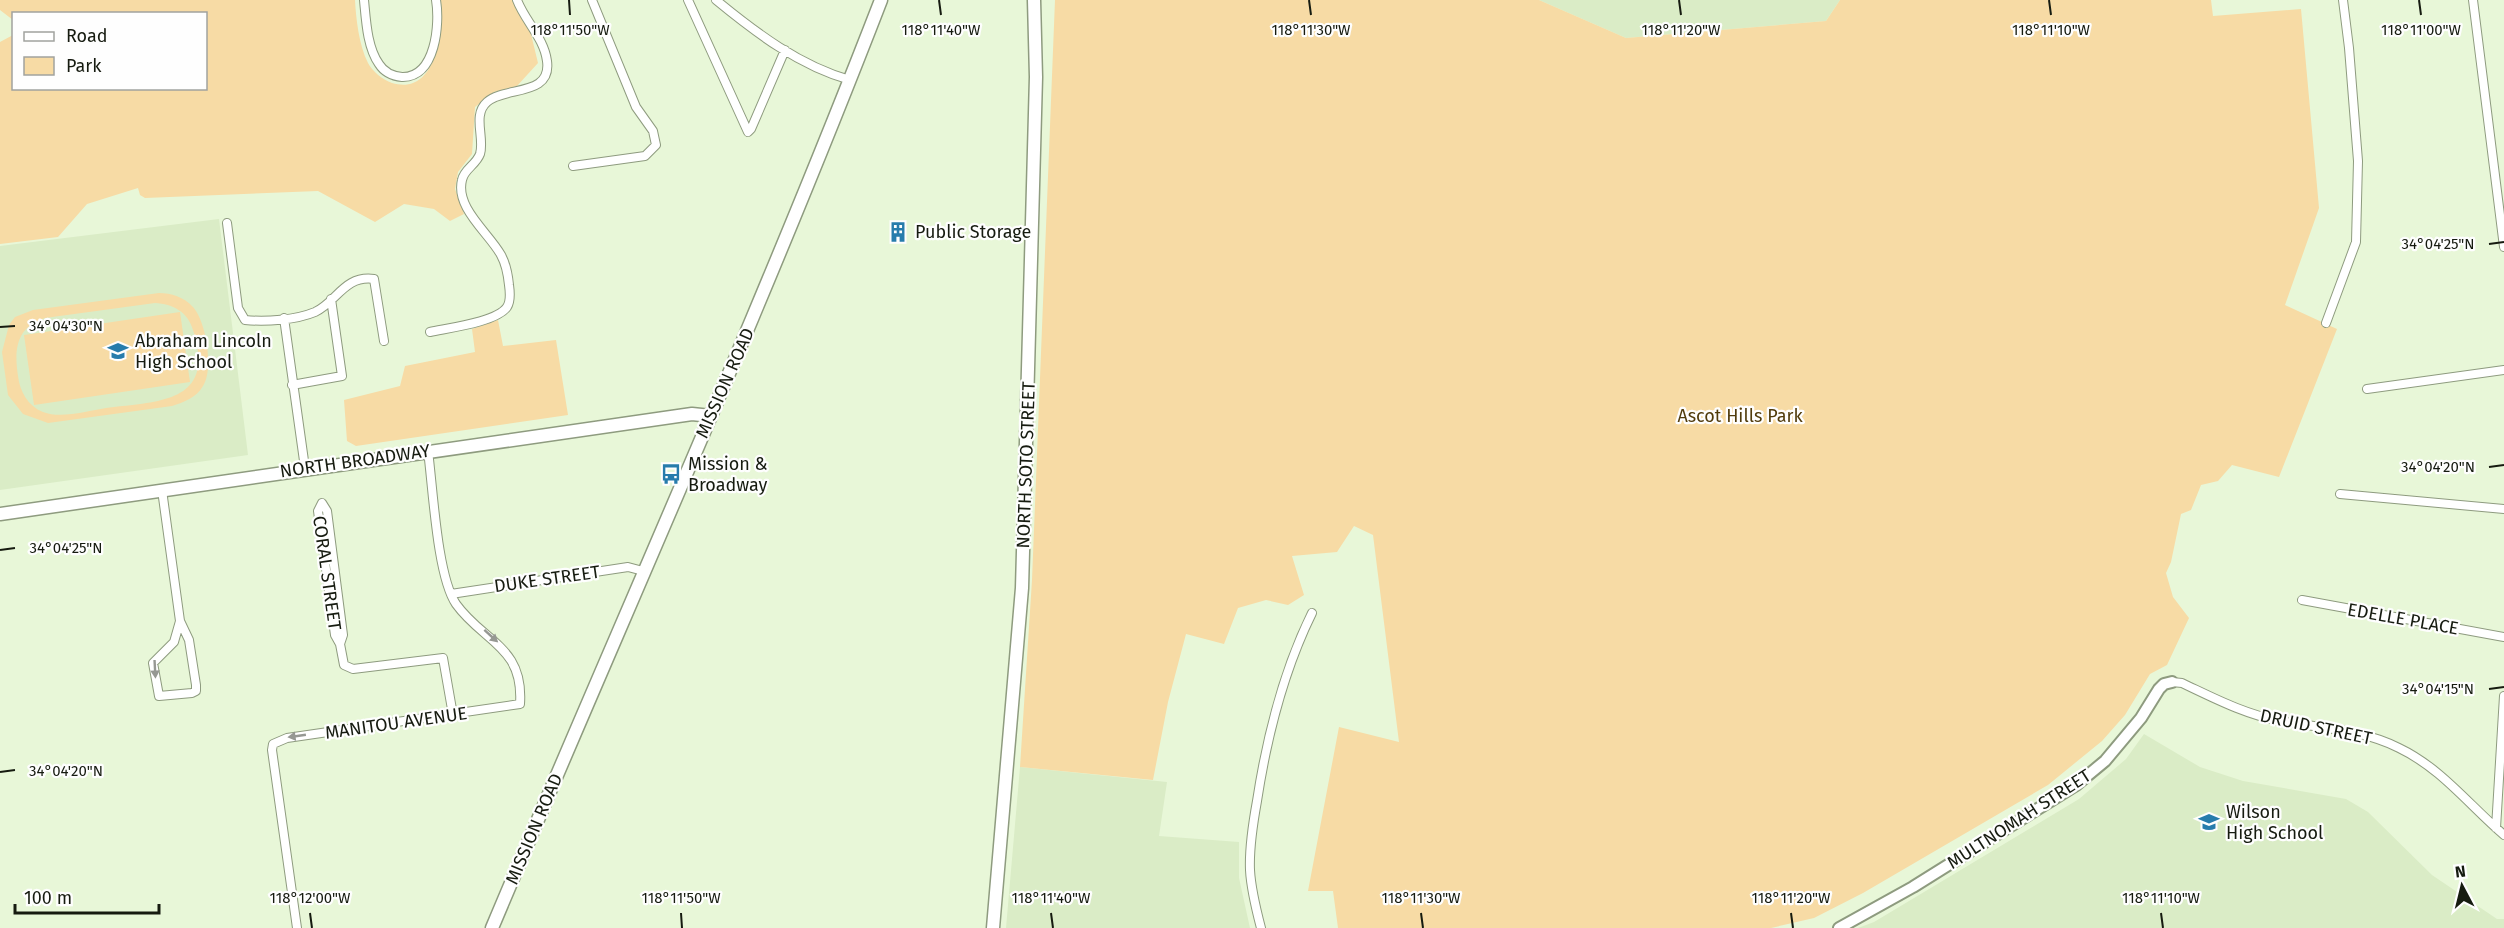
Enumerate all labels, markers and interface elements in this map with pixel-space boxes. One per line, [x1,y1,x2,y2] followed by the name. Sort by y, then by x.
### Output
[12,12,207,90] legend
[530,21,610,39] text: 118°11'50"W
[902,21,981,39] text: 118°11'40"W
[1271,21,1351,39] text: 118°11'30"W
[1642,21,1721,39] text: 118°11'20"W
[2012,21,2091,39] text: 118°11'10"W
[2381,21,2461,39] text: 118°11'00"W
[66,25,108,47] text: Road
[66,55,102,77] text: Park
[886,220,910,244] building icon: Public Storage
[915,221,1031,243] place label: Public Storage
[2402,235,2474,253] text: 34°04'25"N
[29,317,103,335] text: 34°04'30"N
[691,324,759,442] street label: MISSION ROAD
[135,330,272,373] place label: Abraham Lincoln High School
[106,339,130,363] school or university icon: Abraham Lincoln High School
[1012,380,1040,549] street label: NORTH SOTO STREET
[1677,405,1803,427] park label: Ascot Hills Park
[278,440,432,482] street label: NORTH BROADWAY
[688,453,768,496] place label: Mission & Broadway
[2401,458,2475,476] text: 34°04'20"N
[659,462,683,486] bus stop icon: Mission & Broadway
[308,514,346,632] street label: CORAL STREET
[30,539,102,557] text: 34°04'25"N
[493,561,602,597] street label: DUKE STREET
[2346,598,2460,640] street label: EDELLE PLACE
[483,629,498,643] one-way arrow
[151,660,160,679] one-way arrow
[2402,680,2474,698] text: 34°04'15"N
[324,702,468,744] street label: MANITOU AVENUE
[2258,704,2375,750] street label: DRUID STREET
[287,732,306,741] one-way arrow
[29,762,103,780] text: 34°04'20"N
[1943,764,2096,874] street label: MULTNOMAH STREET
[501,770,567,888] street label: MISSION ROAD
[2226,801,2323,844] place label: Wilson High School
[2197,810,2221,834] school or university icon: Wilson High School
[2432,856,2492,916] north arrow
[2454,862,2467,882] text: N
[15,877,159,915] scale bar
[24,887,72,909] text: 100 m
[270,889,351,907] text: 118°12'00"W
[641,889,721,907] text: 118°11'50"W
[1012,889,1091,907] text: 118°11'40"W
[1381,889,1461,907] text: 118°11'30"W
[1752,889,1831,907] text: 118°11'20"W
[2122,889,2201,907] text: 118°11'10"W

